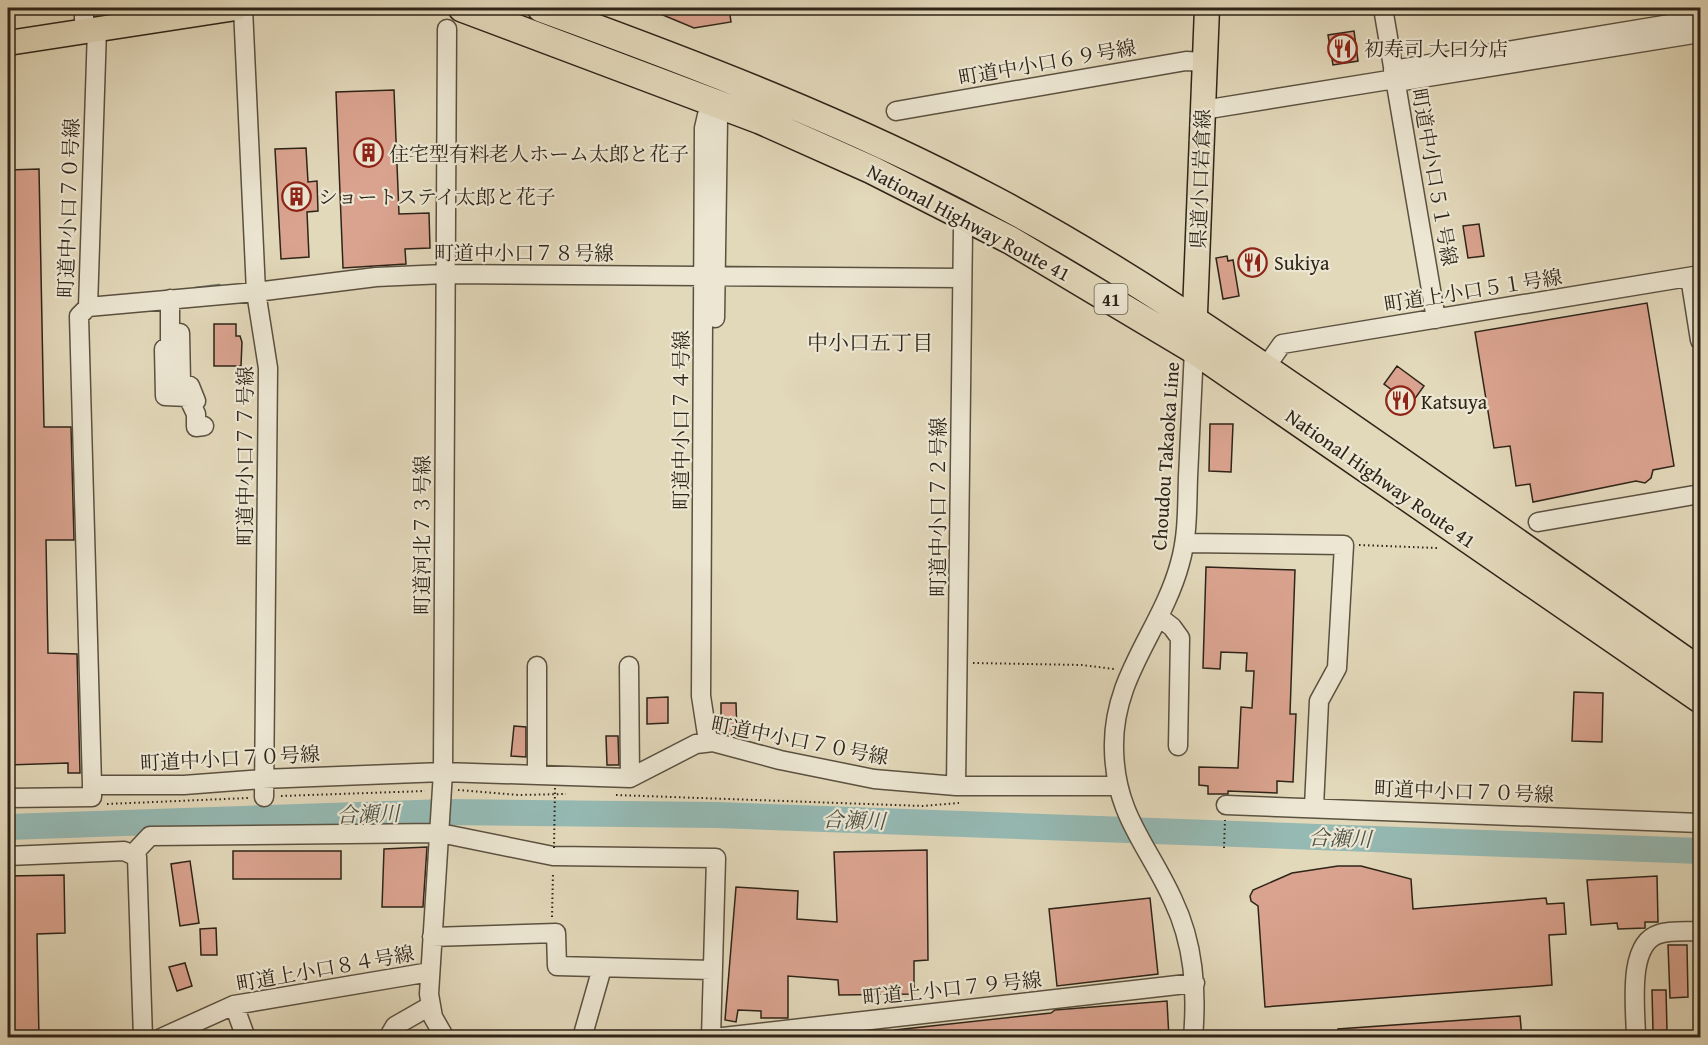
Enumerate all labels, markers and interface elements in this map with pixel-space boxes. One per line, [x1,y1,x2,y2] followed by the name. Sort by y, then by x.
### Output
[956,32,1138,92] street label: 町道中小口６９号線
[1327,32,1359,64] restaurant icon: 初寿司 大口分店
[1364,34,1508,63] place label: 初寿司 大口分店
[1405,86,1465,268] street label: 町道中小口５１号線
[1183,109,1217,249] street label: 県道小口岩倉線
[50,118,86,298] street label: 町道中小口７０号線
[352,137,384,169] building icon: 住宅型有料老人ホーム太郎と花子
[389,139,689,168] place label: 住宅型有料老人ホーム太郎と花子
[862,156,1076,288] street label: National Highway Route 41
[281,180,313,212] building icon: ショートステイ太郎と花子
[318,182,556,211] place label: ショートステイ太郎と花子
[434,238,614,267] street label: 町道中小口７８号線
[1237,246,1269,278] restaurant icon: Sukiya
[1274,248,1330,277] place label: Sukiya
[1382,262,1564,318] street label: 町道上小口５１号線
[1094,284,1128,314] road number: 41
[807,327,933,358] district label: 中小口五丁目
[666,330,695,510] street label: 町道中小口７４号線
[1144,361,1186,551] street label: Choudou Takaoka Line
[230,366,259,546] street label: 町道中小口７７号線
[1384,385,1416,417] restaurant icon: Katsuya
[1421,387,1488,416] place label: Katsuya
[1280,401,1482,555] street label: National Highway Route 41
[923,417,952,597] street label: 町道中小口７２号線
[407,455,436,615] street label: 町道河北７３号線
[709,709,891,771] street label: 町道中小口７０号線
[139,739,321,777] street label: 町道中小口７０号線
[1374,773,1554,809] street label: 町道中小口７０号線
[336,797,402,831] water label: 合瀬川
[822,803,888,837] water label: 合瀬川
[1308,821,1374,855] water label: 合瀬川
[234,938,416,998] street label: 町道上小口８４号線
[861,964,1043,1012] street label: 町道上小口７９号線

